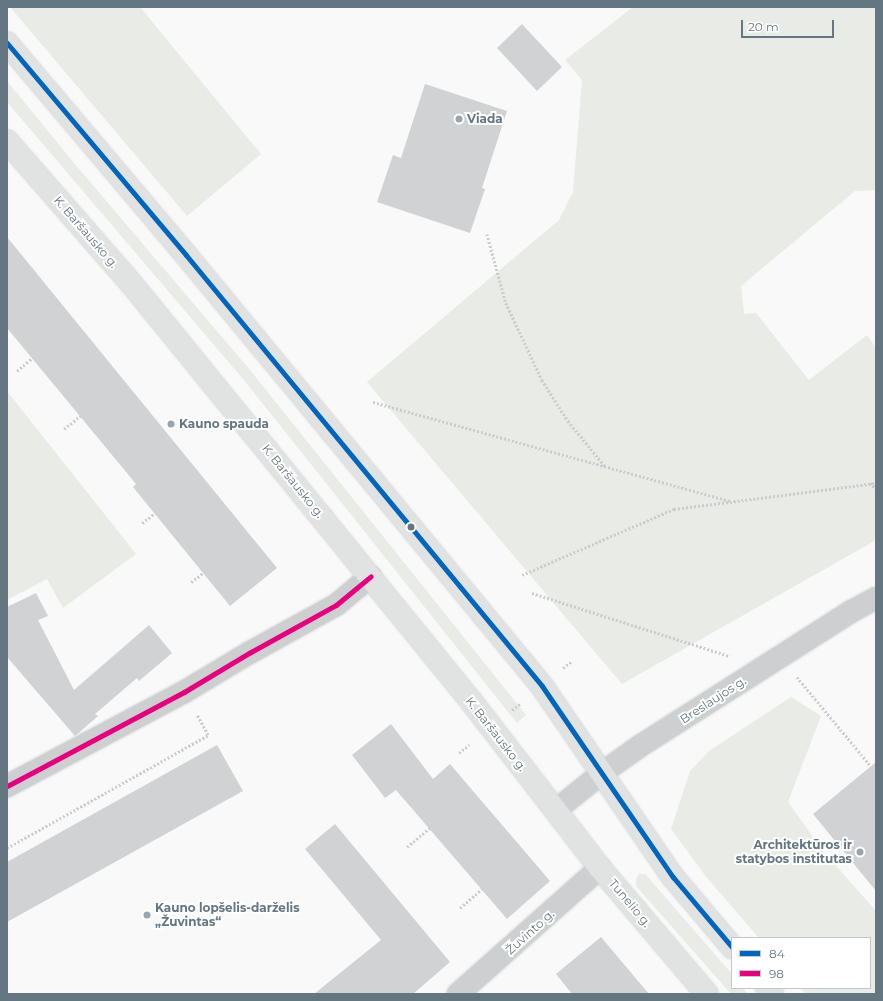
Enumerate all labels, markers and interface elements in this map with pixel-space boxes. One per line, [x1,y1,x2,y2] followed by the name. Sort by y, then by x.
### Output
[743,12,836,38] scale bar
[748,19,779,34] text: 20 m
[467,112,503,126] place label: Viada
[454,114,464,124] marker: Viada
[51,193,121,271] street label: K. Baršausko g.
[179,417,269,431] place label: Kauno spauda
[166,419,176,429] marker: Kauno spauda
[259,441,327,521] street label: K. Baršausko g.
[406,522,416,532] unlabelled marker
[677,673,749,727] street label: Breslaujos g.
[463,694,529,774] street label: K. Baršausko g.
[736,838,852,866] place label: Architektūros ir statybos institutas
[855,847,865,857] marker: Architektūros ir statybos institutas
[606,876,654,930] street label: Tunelio g.
[155,901,300,929] place label: Kauno lopšelis-darželis „Žuvintas“
[503,907,557,957] street label: Žuvinto g.
[142,910,152,920] marker: Kauno lopšelis-darželis „Žuvintas“
[731,937,871,989] legend
[769,946,785,961] text: 84
[769,966,784,981] text: 98

